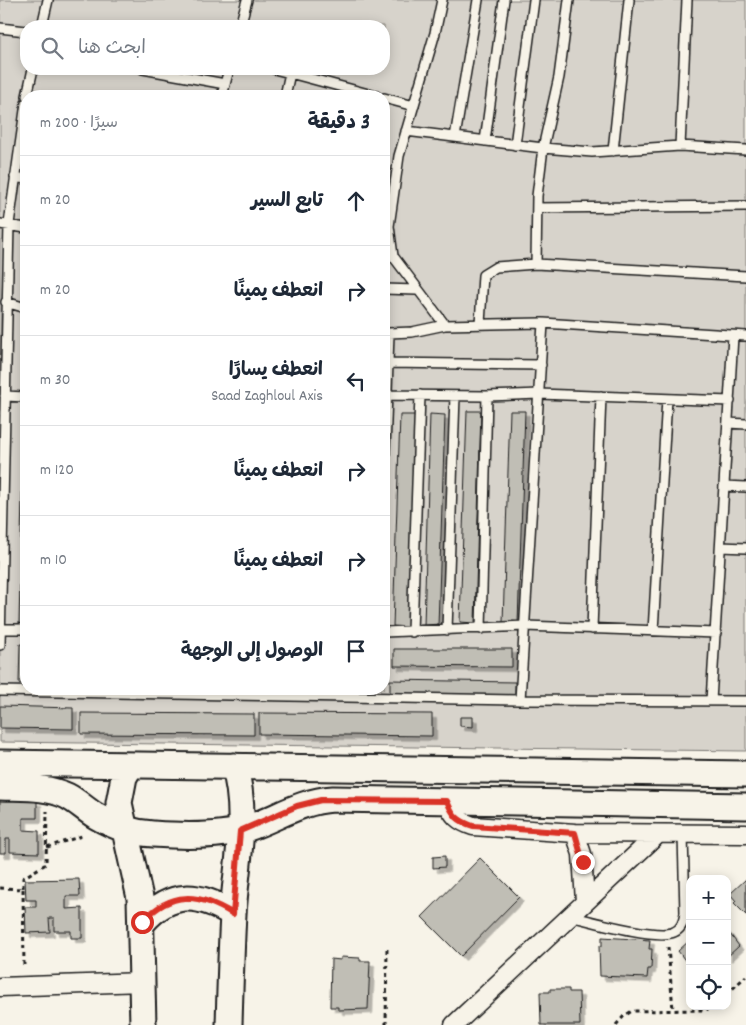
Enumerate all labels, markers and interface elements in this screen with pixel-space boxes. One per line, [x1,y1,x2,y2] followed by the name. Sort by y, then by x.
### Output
[20,20,390,75] search box
[38,34,66,62] icon: search
[78,36,146,63] text: ابحث هنا
[307,109,370,139] text: 3 دقيقة
[40,112,118,135] text: سيرًا · 200 m
[342,187,370,215] icon: ahead
[40,189,70,212] text: 20 m
[251,189,323,216] text: تابع السير
[342,277,370,305] icon: right
[40,279,70,302] text: 20 m
[234,279,323,306] text: انعطف يمينًا
[229,358,323,385] text: انعطف يسارًا
[342,367,370,395] icon: left
[40,369,71,392] text: 30 m
[211,385,323,408] text: Saad Zaghloul Axis
[342,457,370,485] icon: right
[40,459,74,482] text: 120 m
[234,459,323,486] text: انعطف يمينًا
[342,547,370,575] icon: right
[40,549,67,572] text: 10 m
[234,549,323,576] text: انعطف يمينًا
[342,637,370,665] icon: arrive
[181,639,323,666] text: الوصول إلى الوجهة
[572,851,595,874] route end
[686,875,731,1010] map controls
[686,875,731,920] button: +
[131,911,154,934] route start
[686,920,731,965] button: −
[686,965,731,1010] button: locate

